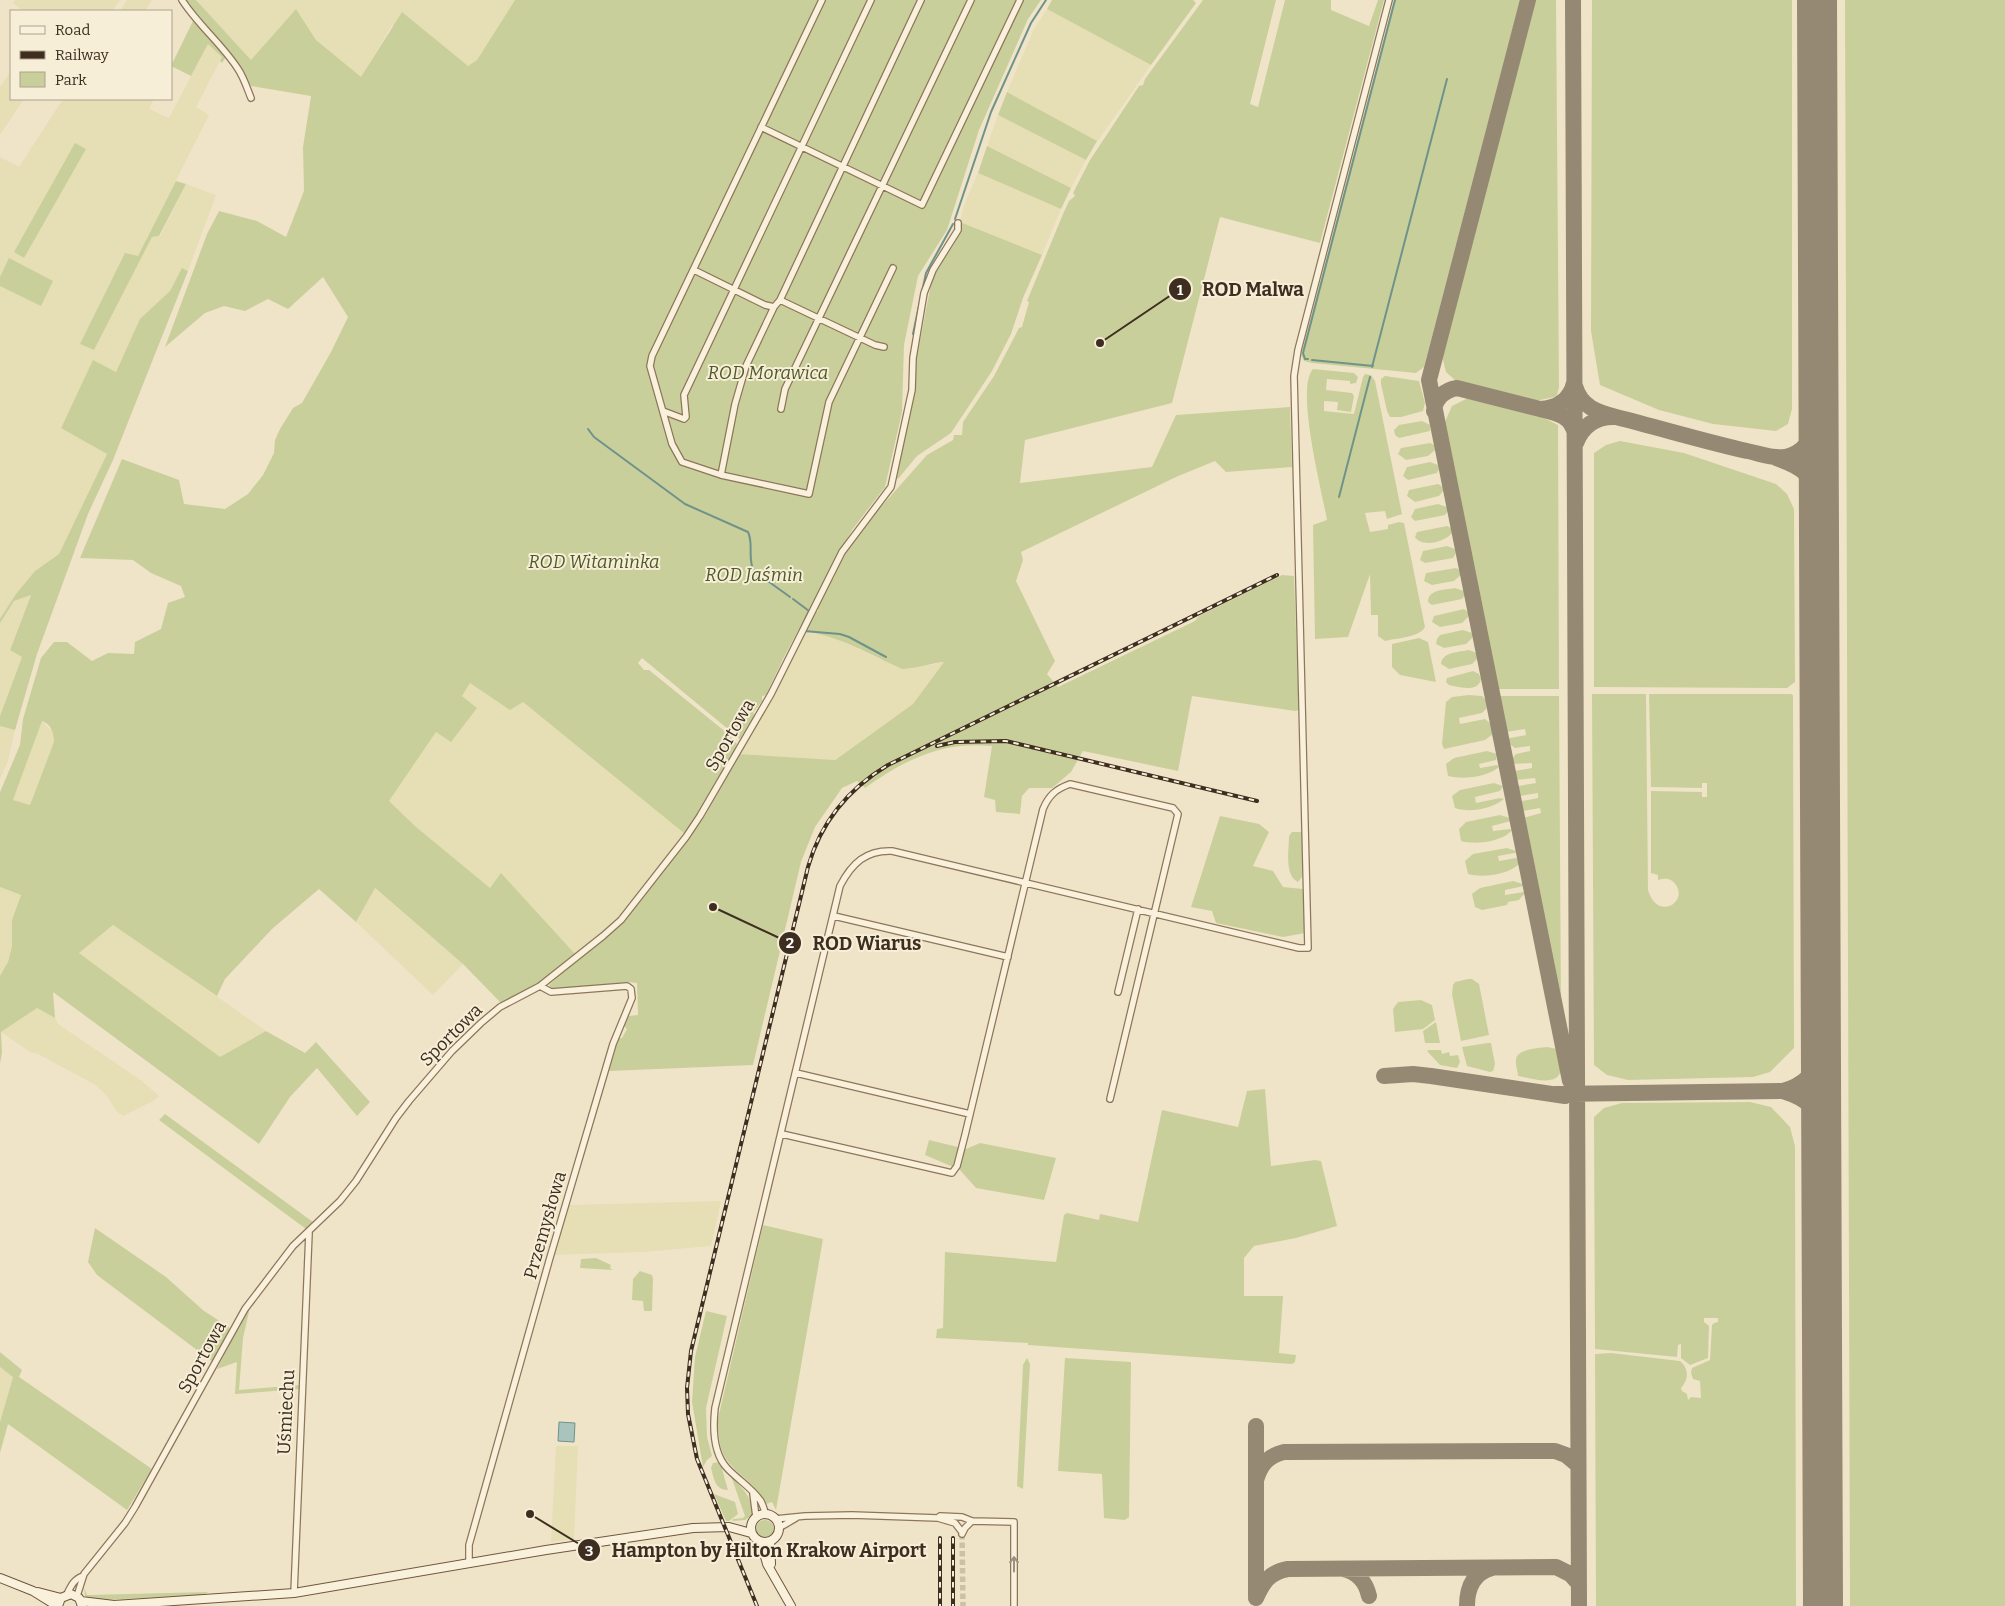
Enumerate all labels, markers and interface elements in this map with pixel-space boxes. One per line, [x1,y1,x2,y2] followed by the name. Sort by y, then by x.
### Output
[10,10,172,100] legend
[55,21,90,39] text: Road
[55,46,109,64] text: Railway
[55,71,87,89] text: Park
[1168,272,1314,306] callout: ROD Malwa
[1202,278,1304,301] text: ROD Malwa
[1177,281,1184,299] text: 1
[708,362,828,384] park label: ROD Morawica
[528,551,660,573] park label: ROD Witaminka
[705,564,803,586] park label: ROD Jaśmin
[701,695,759,775] street label: Sportowa
[777,926,931,960] callout: ROD Wiarus
[813,932,921,955] text: ROD Wiarus
[786,934,794,952] text: 2
[415,999,487,1071] street label: Sportowa
[519,1168,571,1282] street label: Przemysłowa
[173,1317,231,1397] street label: Sportowa
[273,1369,299,1455] street label: Uśmiechu
[577,1533,936,1567] callout: Hampton by Hilton Krakow Airport
[612,1539,927,1562] text: Hampton by Hilton Krakow Airport
[585,1542,593,1560] text: 3
[1009,1556,1019,1572] one-way arrow

